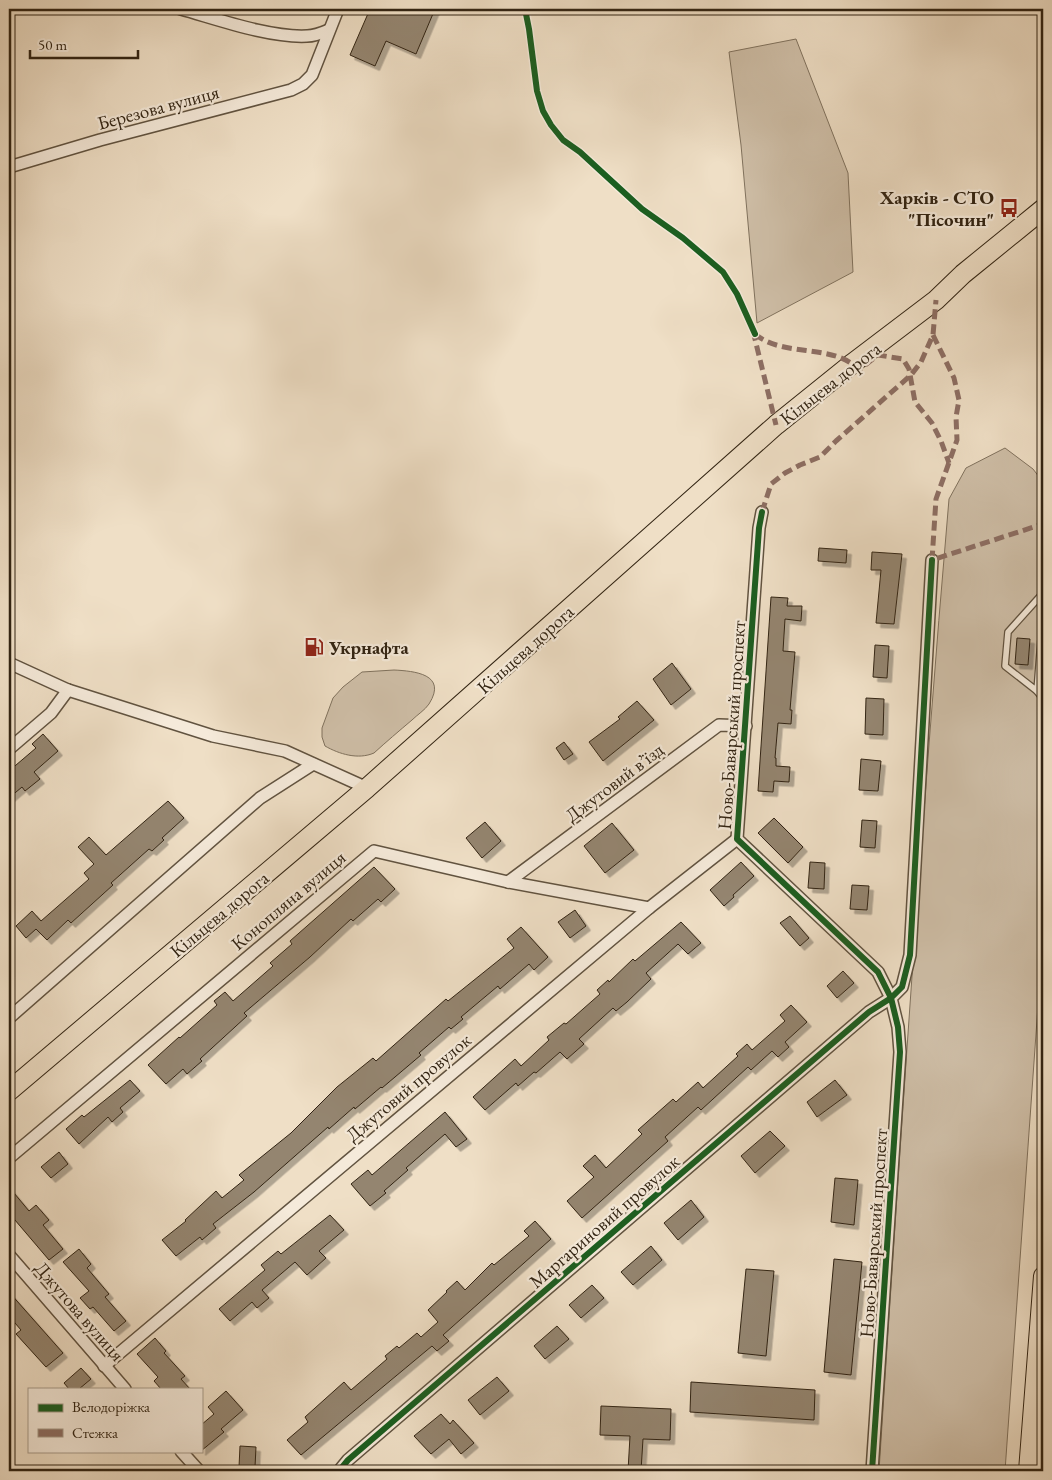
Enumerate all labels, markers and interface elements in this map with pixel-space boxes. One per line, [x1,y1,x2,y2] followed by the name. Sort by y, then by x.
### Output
[30,28,138,60] scale bar
[38,35,67,54] text: 50 m
[95,79,222,136] street label: Березова вулиця
[879,185,994,232] place label: Харків - СТО "Пісочин"
[998,197,1020,219] bus stop icon: Харків - СТО "Пісочин"
[775,336,886,431] street label: Кільцева дорога
[472,599,579,699] street label: Кільцева дорога
[712,619,751,830] street label: Ново-Баварський проспект
[328,635,409,660] place label: Укрнафта
[303,636,325,658] fuel station icon: Укрнафта
[560,737,669,828] street label: Джутовий в’їзд
[226,845,351,956] street label: Конопляна вулиця
[165,865,274,963] street label: Кільцева дорога
[340,1028,476,1147] street label: Джутовий провулок
[854,1127,893,1338] street label: Ново-Баварський проспект
[524,1149,685,1294] street label: Маргариновий провулок
[29,1256,130,1367] street label: Джутова вулиця
[28,1388,202,1452] legend
[72,1397,150,1416] text: Велодоріжка
[72,1423,118,1442] text: Стежка

